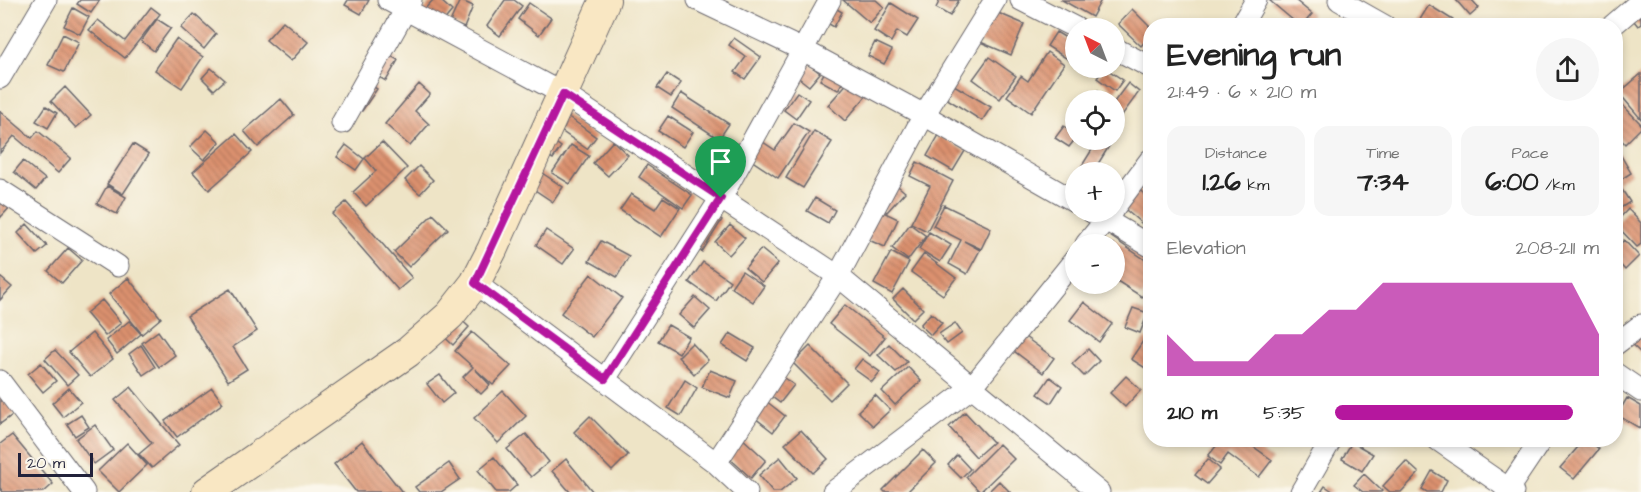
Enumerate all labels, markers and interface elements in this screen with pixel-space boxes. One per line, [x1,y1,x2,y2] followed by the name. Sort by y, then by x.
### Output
[1065,18,1125,78] north arrow
[1065,18,1125,294] map controls
[1167,32,1341,78] text: Evening run
[1536,38,1599,101] button: share
[1167,78,1316,106] text: 21:49 · 6 × 210 m
[1065,90,1125,150] button: locate
[695,136,746,198] pin
[1205,142,1267,164] text: Distance
[1366,142,1400,164] text: Time
[1511,142,1549,164] text: Pace
[704,145,737,178] icon: arrive
[1065,162,1125,222] button: +
[1203,164,1241,200] text: 1.26
[1357,164,1409,200] text: 7:34
[1485,164,1539,200] text: 6:00
[1241,174,1269,196] text: km
[1539,174,1575,196] text: /km
[1065,234,1125,294] button: −
[1167,234,1246,262] text: Elevation
[1516,234,1599,262] text: 208–211 m
[1167,399,1217,427] text: 210 m
[1263,399,1305,427] text: 5:35
[18,450,93,478] scale bar
[27,452,65,474] text: 20 m

